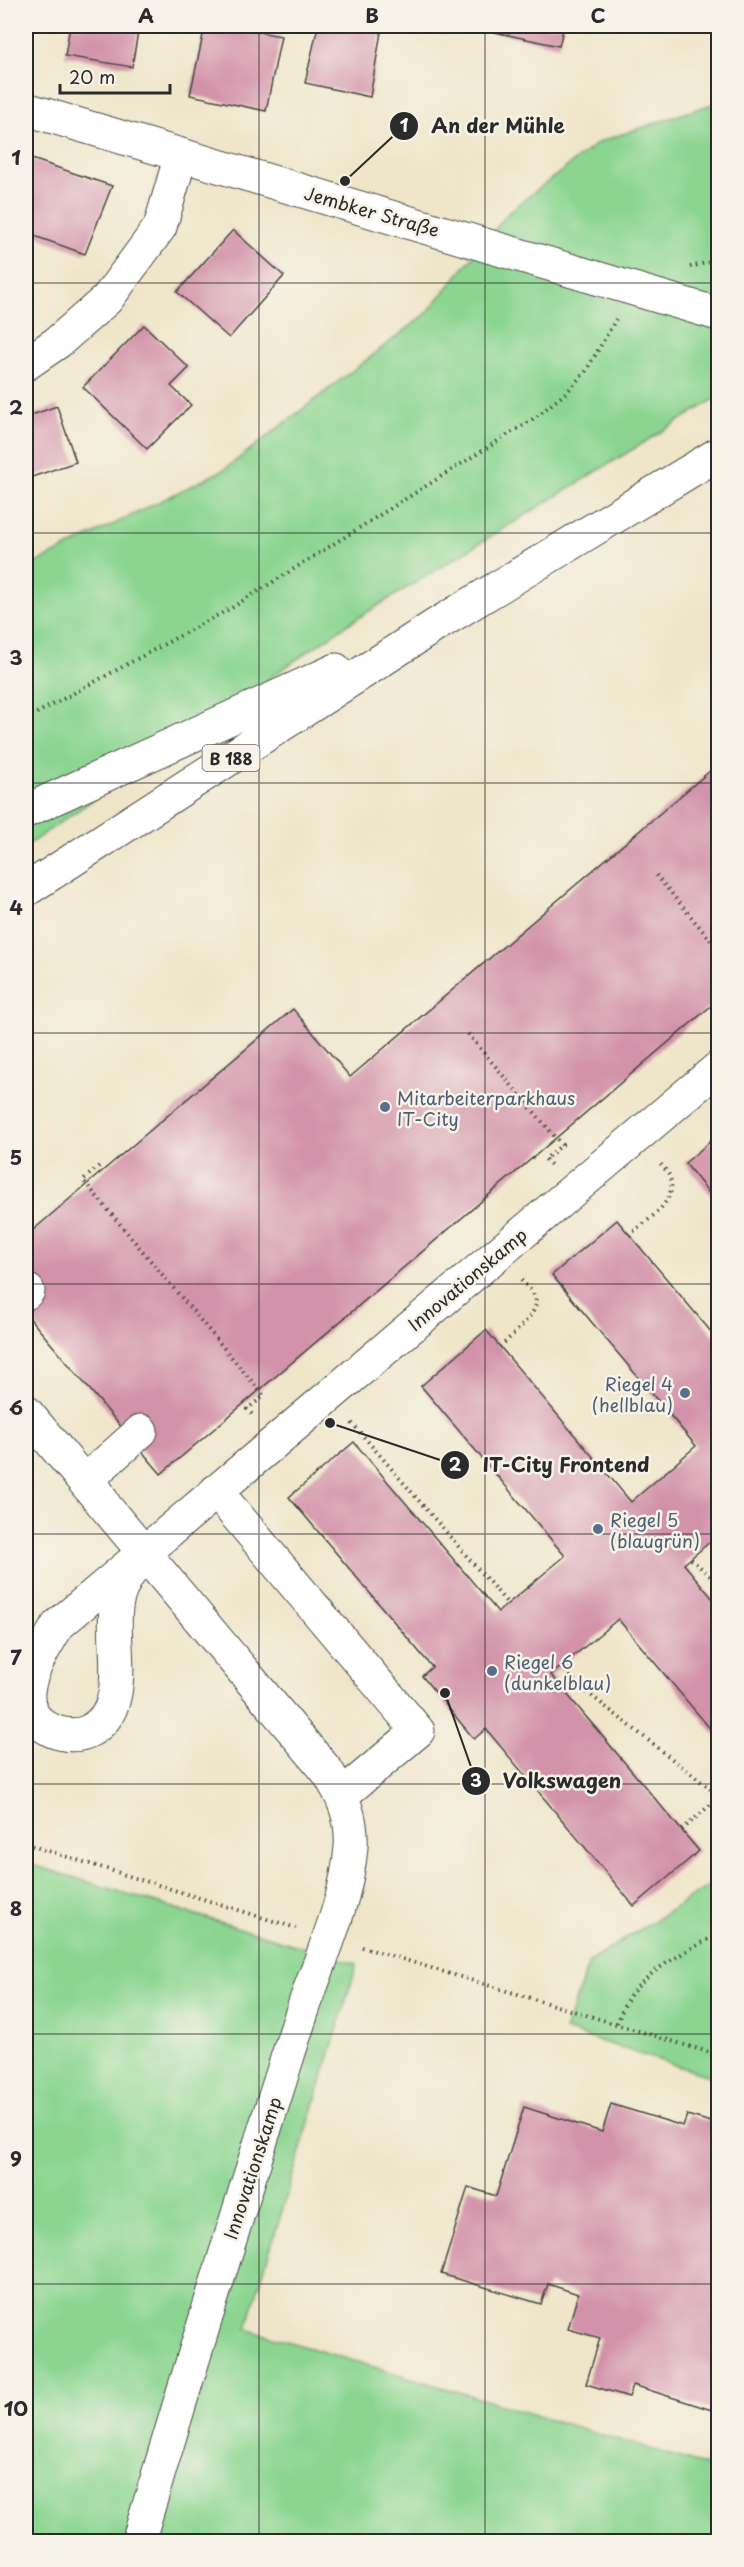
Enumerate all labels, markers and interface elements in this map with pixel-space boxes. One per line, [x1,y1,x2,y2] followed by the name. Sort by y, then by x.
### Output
[138,0,154,30] text: A
[365,0,379,30] text: B
[590,0,606,30] text: C
[60,57,170,95] scale bar
[69,63,115,90] text: 20 m
[389,107,577,145] callout: An der Mühle
[431,110,565,140] text: An der Mühle
[400,111,409,138] text: 1
[11,142,21,172] text: 1
[301,179,443,243] street label: Jembker Straße
[9,392,23,422] text: 2
[9,642,23,672] text: 3
[202,745,260,771] road number: B 188
[9,892,23,922] text: 4
[397,1084,575,1132] place label: Mitarbeiterparkhaus IT-City
[378,1100,392,1114] marker: Mitarbeiterparkhaus IT-City
[10,1142,22,1172] text: 5
[401,1221,533,1337] street label: Innovationskamp
[592,1370,673,1418] place label: Riegel 4 (hellblau)
[678,1386,692,1400] marker: Riegel 4 (hellblau)
[9,1392,23,1422] text: 6
[440,1446,662,1484] callout: IT-City Frontend
[482,1449,650,1479] text: IT-City Frontend
[449,1450,462,1477] text: 2
[610,1506,700,1554] place label: Riegel 5 (blaugrün)
[591,1522,605,1536] marker: Riegel 5 (blaugrün)
[10,1642,22,1672] text: 7
[504,1648,611,1696] place label: Riegel 6 (dunkelblau)
[485,1664,499,1678] marker: Riegel 6 (dunkelblau)
[461,1762,633,1800] callout: Volkswagen
[503,1765,621,1795] text: Volkswagen
[470,1766,482,1793] text: 3
[10,1893,22,1923] text: 8
[216,2093,288,2243] street label: Innovationskamp
[10,2143,22,2173] text: 9
[4,2393,28,2423] text: 10

